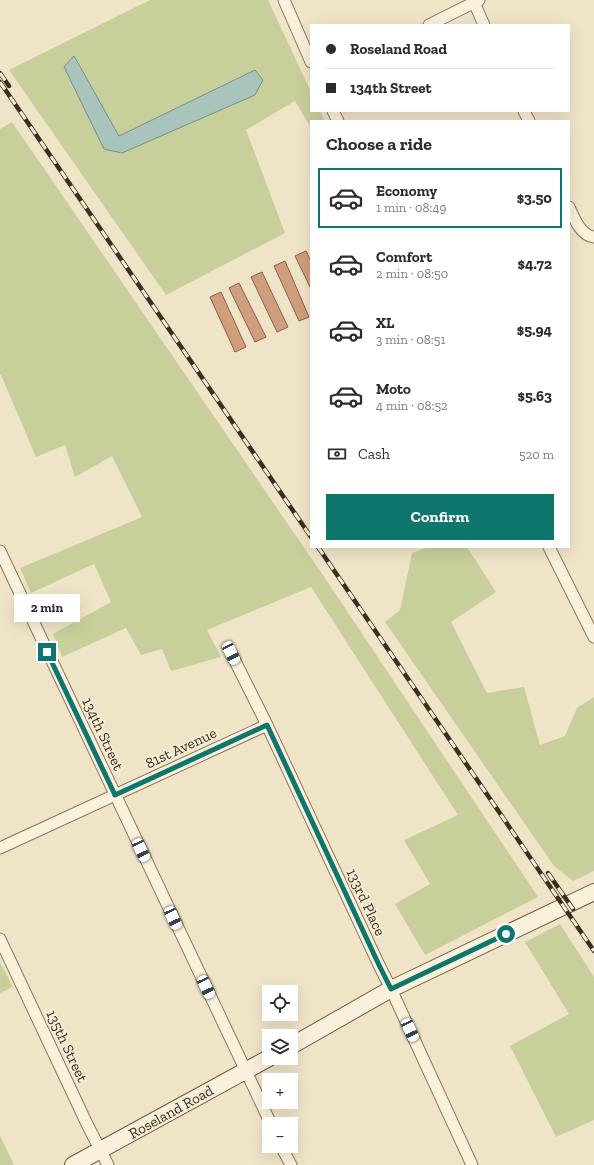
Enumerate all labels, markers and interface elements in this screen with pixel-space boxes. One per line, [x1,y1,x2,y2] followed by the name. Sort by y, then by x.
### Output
[350,40,447,58] text: Roseland Road
[350,79,432,97] text: 134th Street
[326,133,432,155] text: Choose a ride
[328,180,364,216] icon: car
[376,182,437,200] text: Economy
[517,189,552,207] text: $3.50
[376,200,446,215] text: 1 min · 08:49
[328,246,364,282] icon: car
[376,248,432,266] text: Comfort
[518,255,552,273] text: $4.72
[376,266,448,281] text: 2 min · 08:50
[328,312,364,348] icon: car
[376,314,394,332] text: XL
[517,321,552,339] text: $5.94
[376,332,445,347] text: 3 min · 08:51
[328,378,364,414] icon: car
[376,380,411,398] text: Moto
[518,387,552,405] text: $5.63
[376,398,448,413] text: 4 min · 08:52
[326,443,348,465] icon: cash
[358,445,390,463] text: Cash
[519,447,554,462] text: 520 m
[326,494,554,540] button: Confirm
[14,594,80,622] callout: 2 min
[31,600,63,615] text: 2 min
[220,640,242,666] car
[38,643,56,661] route end
[78,695,128,774] street label: 134th Street
[143,724,219,772] street label: 81st Avenue
[130,837,152,863] car
[343,865,389,939] street label: 133rd Place
[162,905,184,931] car
[497,925,515,943] route start
[195,974,217,1000] car
[262,985,298,1153] map controls
[262,985,298,1021] button: locate
[42,1007,92,1085] street label: 135th Street
[399,1017,421,1043] car
[262,1029,298,1065] button: layers
[262,1073,298,1109] button: +
[125,1081,217,1143] street label: Roseland Road
[262,1117,298,1153] button: −

